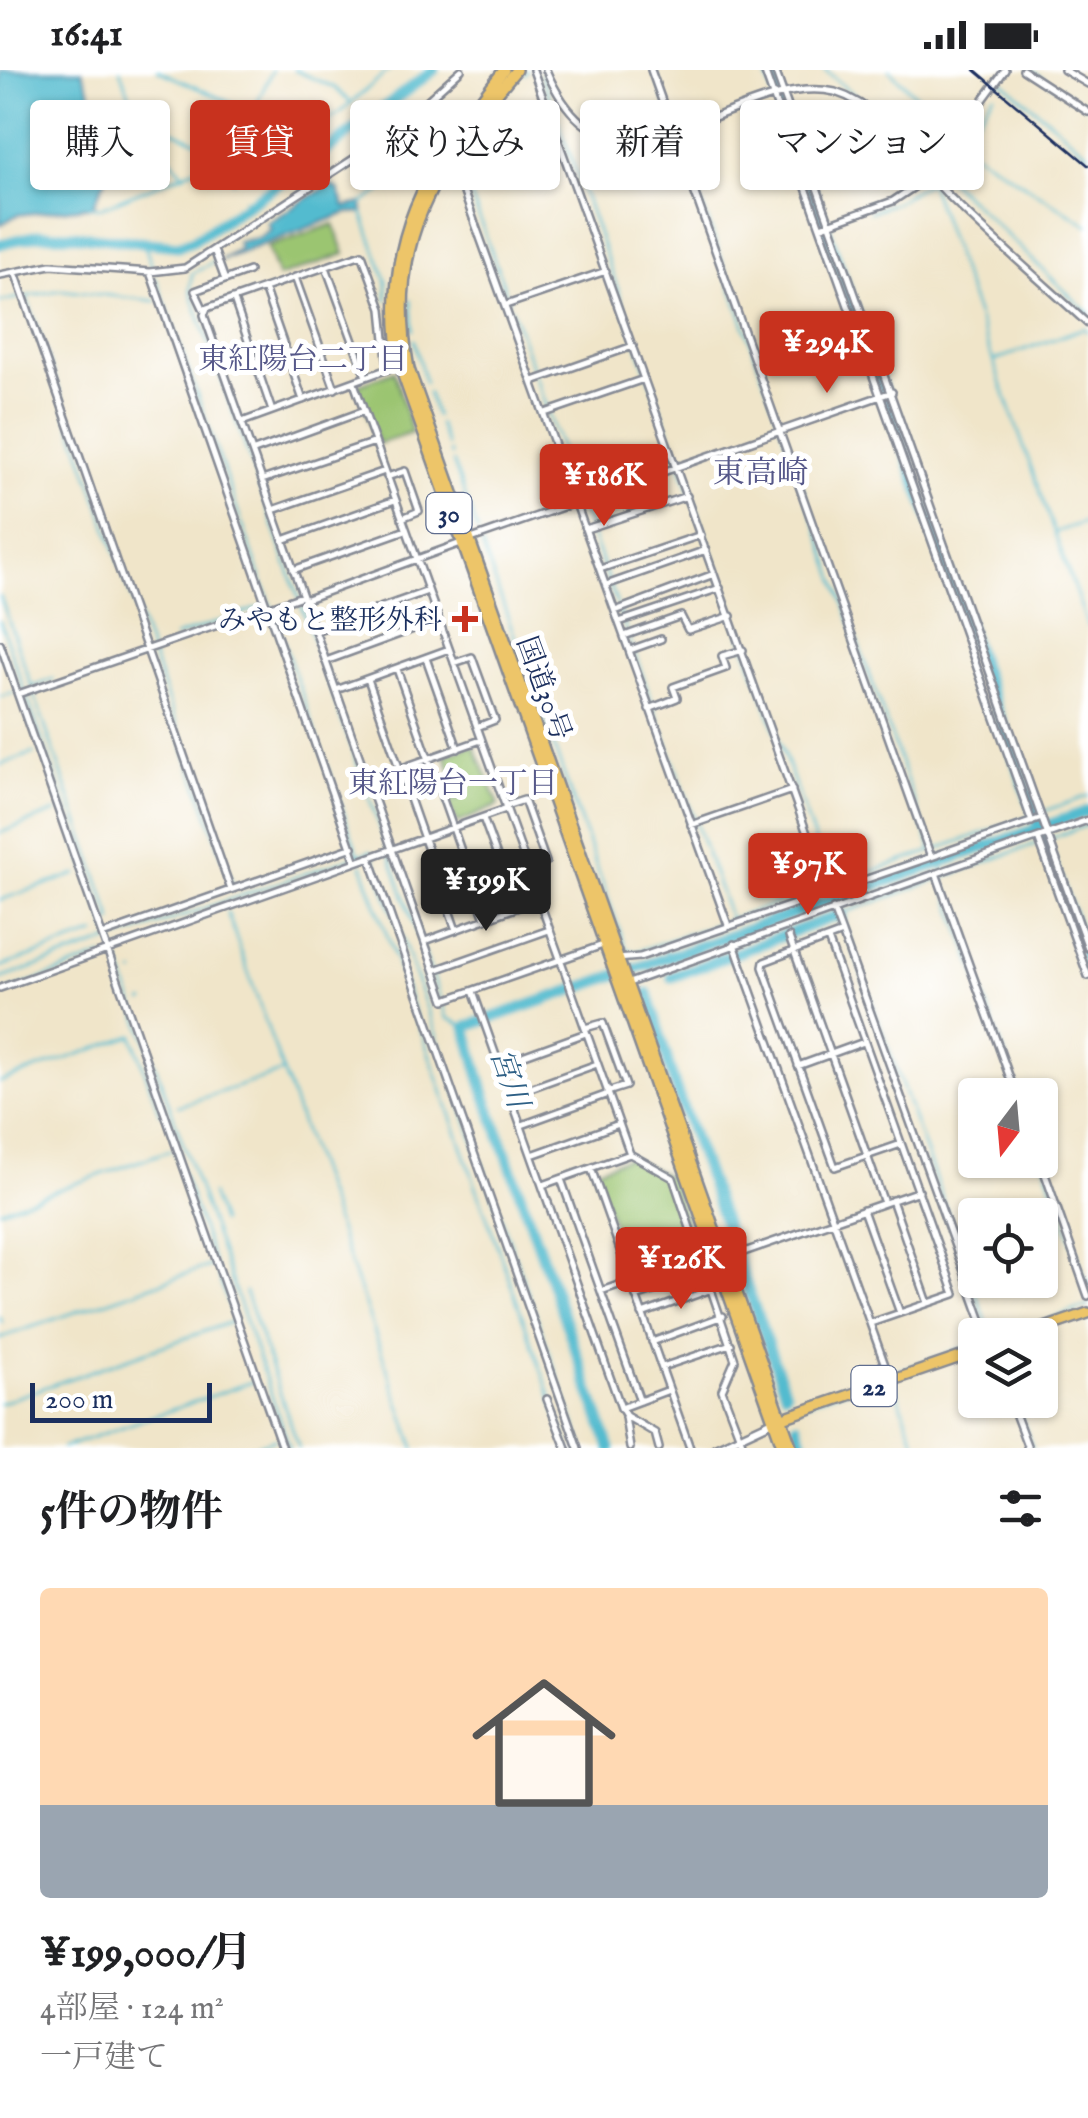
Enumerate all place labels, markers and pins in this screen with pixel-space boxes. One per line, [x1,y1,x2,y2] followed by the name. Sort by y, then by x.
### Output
[757,311,897,396] pin: ¥294K
[534,444,674,529] pin: ¥186K
[218,604,442,639] place label: みやもと整形外科
[452,606,478,632] marker: みやもと整形外科
[749,833,867,918] pin: ¥97K
[416,849,556,934] pin: ¥199K
[611,1227,751,1312] pin: ¥126K

